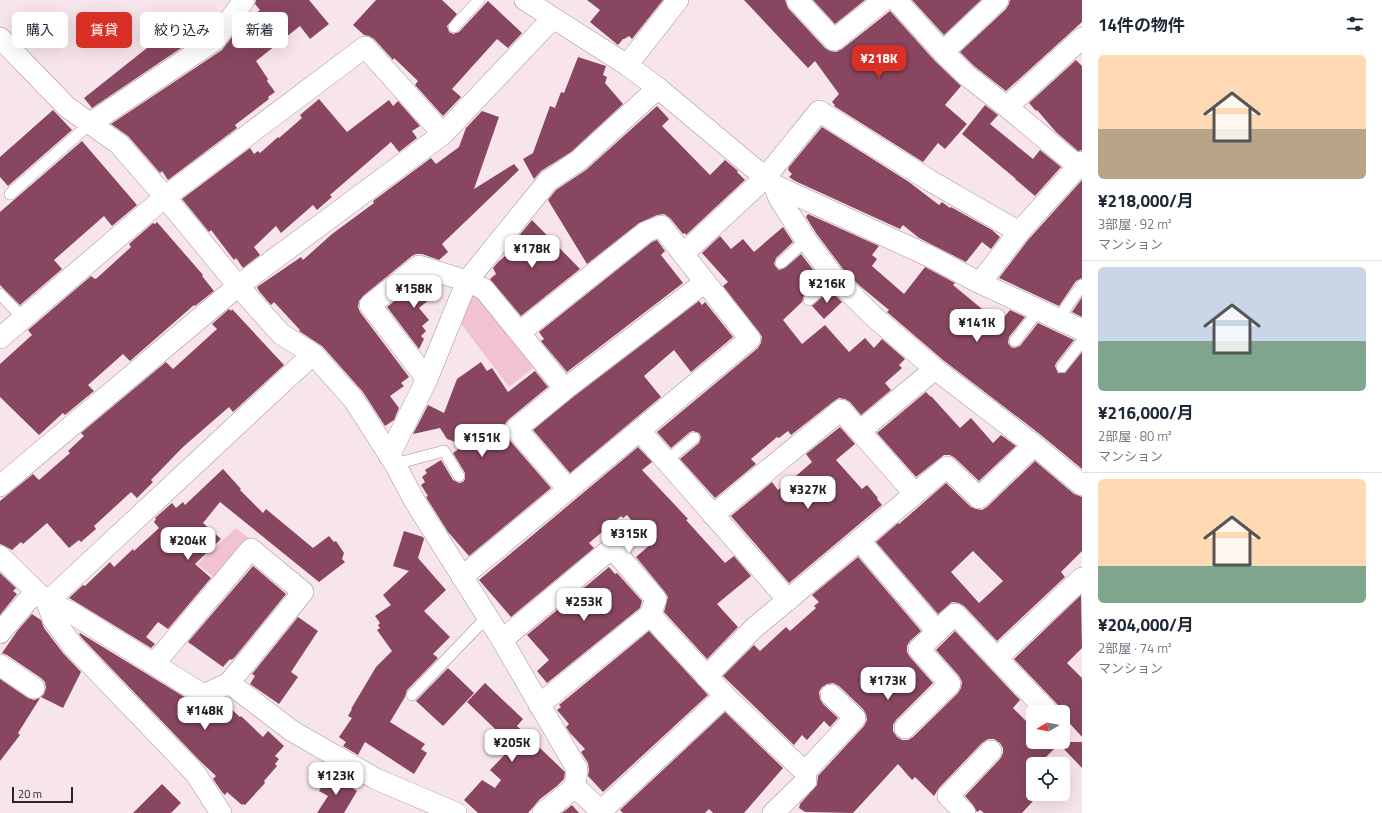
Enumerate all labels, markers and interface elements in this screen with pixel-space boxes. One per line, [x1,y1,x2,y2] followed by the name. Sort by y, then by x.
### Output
[12,12,68,48] chip: 購入
[76,12,132,48] chip: 賃貸
[140,12,224,48] chip: 絞り込み
[232,12,288,48] chip: 新着
[1098,12,1185,38] text: 14件の物件
[1344,13,1366,35] icon: filters
[851,45,907,79] pin: ¥218K
[861,48,897,68] text: ¥218K
[1196,81,1268,153] icon: home
[1098,188,1194,214] text: ¥218,000/月
[1098,214,1172,234] text: 3部屋 · 92 m²
[1098,234,1163,254] text: マンション
[504,235,560,269] pin: ¥178K
[514,238,550,258] text: ¥178K
[799,270,855,304] pin: ¥216K
[809,273,845,293] text: ¥216K
[386,275,442,309] pin: ¥158K
[396,278,432,298] text: ¥158K
[1196,293,1268,365] icon: home
[949,309,1005,343] pin: ¥141K
[959,312,995,332] text: ¥141K
[1098,400,1194,426] text: ¥216,000/月
[454,424,510,458] pin: ¥151K
[1098,426,1172,446] text: 2部屋 · 80 m²
[464,427,500,447] text: ¥151K
[1098,446,1163,466] text: マンション
[780,476,836,510] pin: ¥327K
[790,479,826,499] text: ¥327K
[1196,505,1268,577] icon: home
[601,520,657,554] pin: ¥315K
[611,523,647,543] text: ¥315K
[160,527,216,561] pin: ¥204K
[170,530,206,550] text: ¥204K
[556,588,612,622] pin: ¥253K
[566,591,602,611] text: ¥253K
[1098,612,1194,638] text: ¥204,000/月
[1098,638,1172,658] text: 2部屋 · 74 m²
[1098,658,1163,678] text: マンション
[860,667,916,701] pin: ¥173K
[870,670,906,690] text: ¥173K
[177,697,233,731] pin: ¥148K
[187,700,223,720] text: ¥148K
[1026,705,1070,749] north arrow
[1026,705,1070,801] map controls
[484,729,540,763] pin: ¥205K
[494,732,530,752] text: ¥205K
[1026,757,1070,801] button: locate
[308,762,364,796] pin: ¥123K
[318,765,354,785] text: ¥123K
[12,785,73,804] scale bar
[18,786,42,802] text: 20 m

